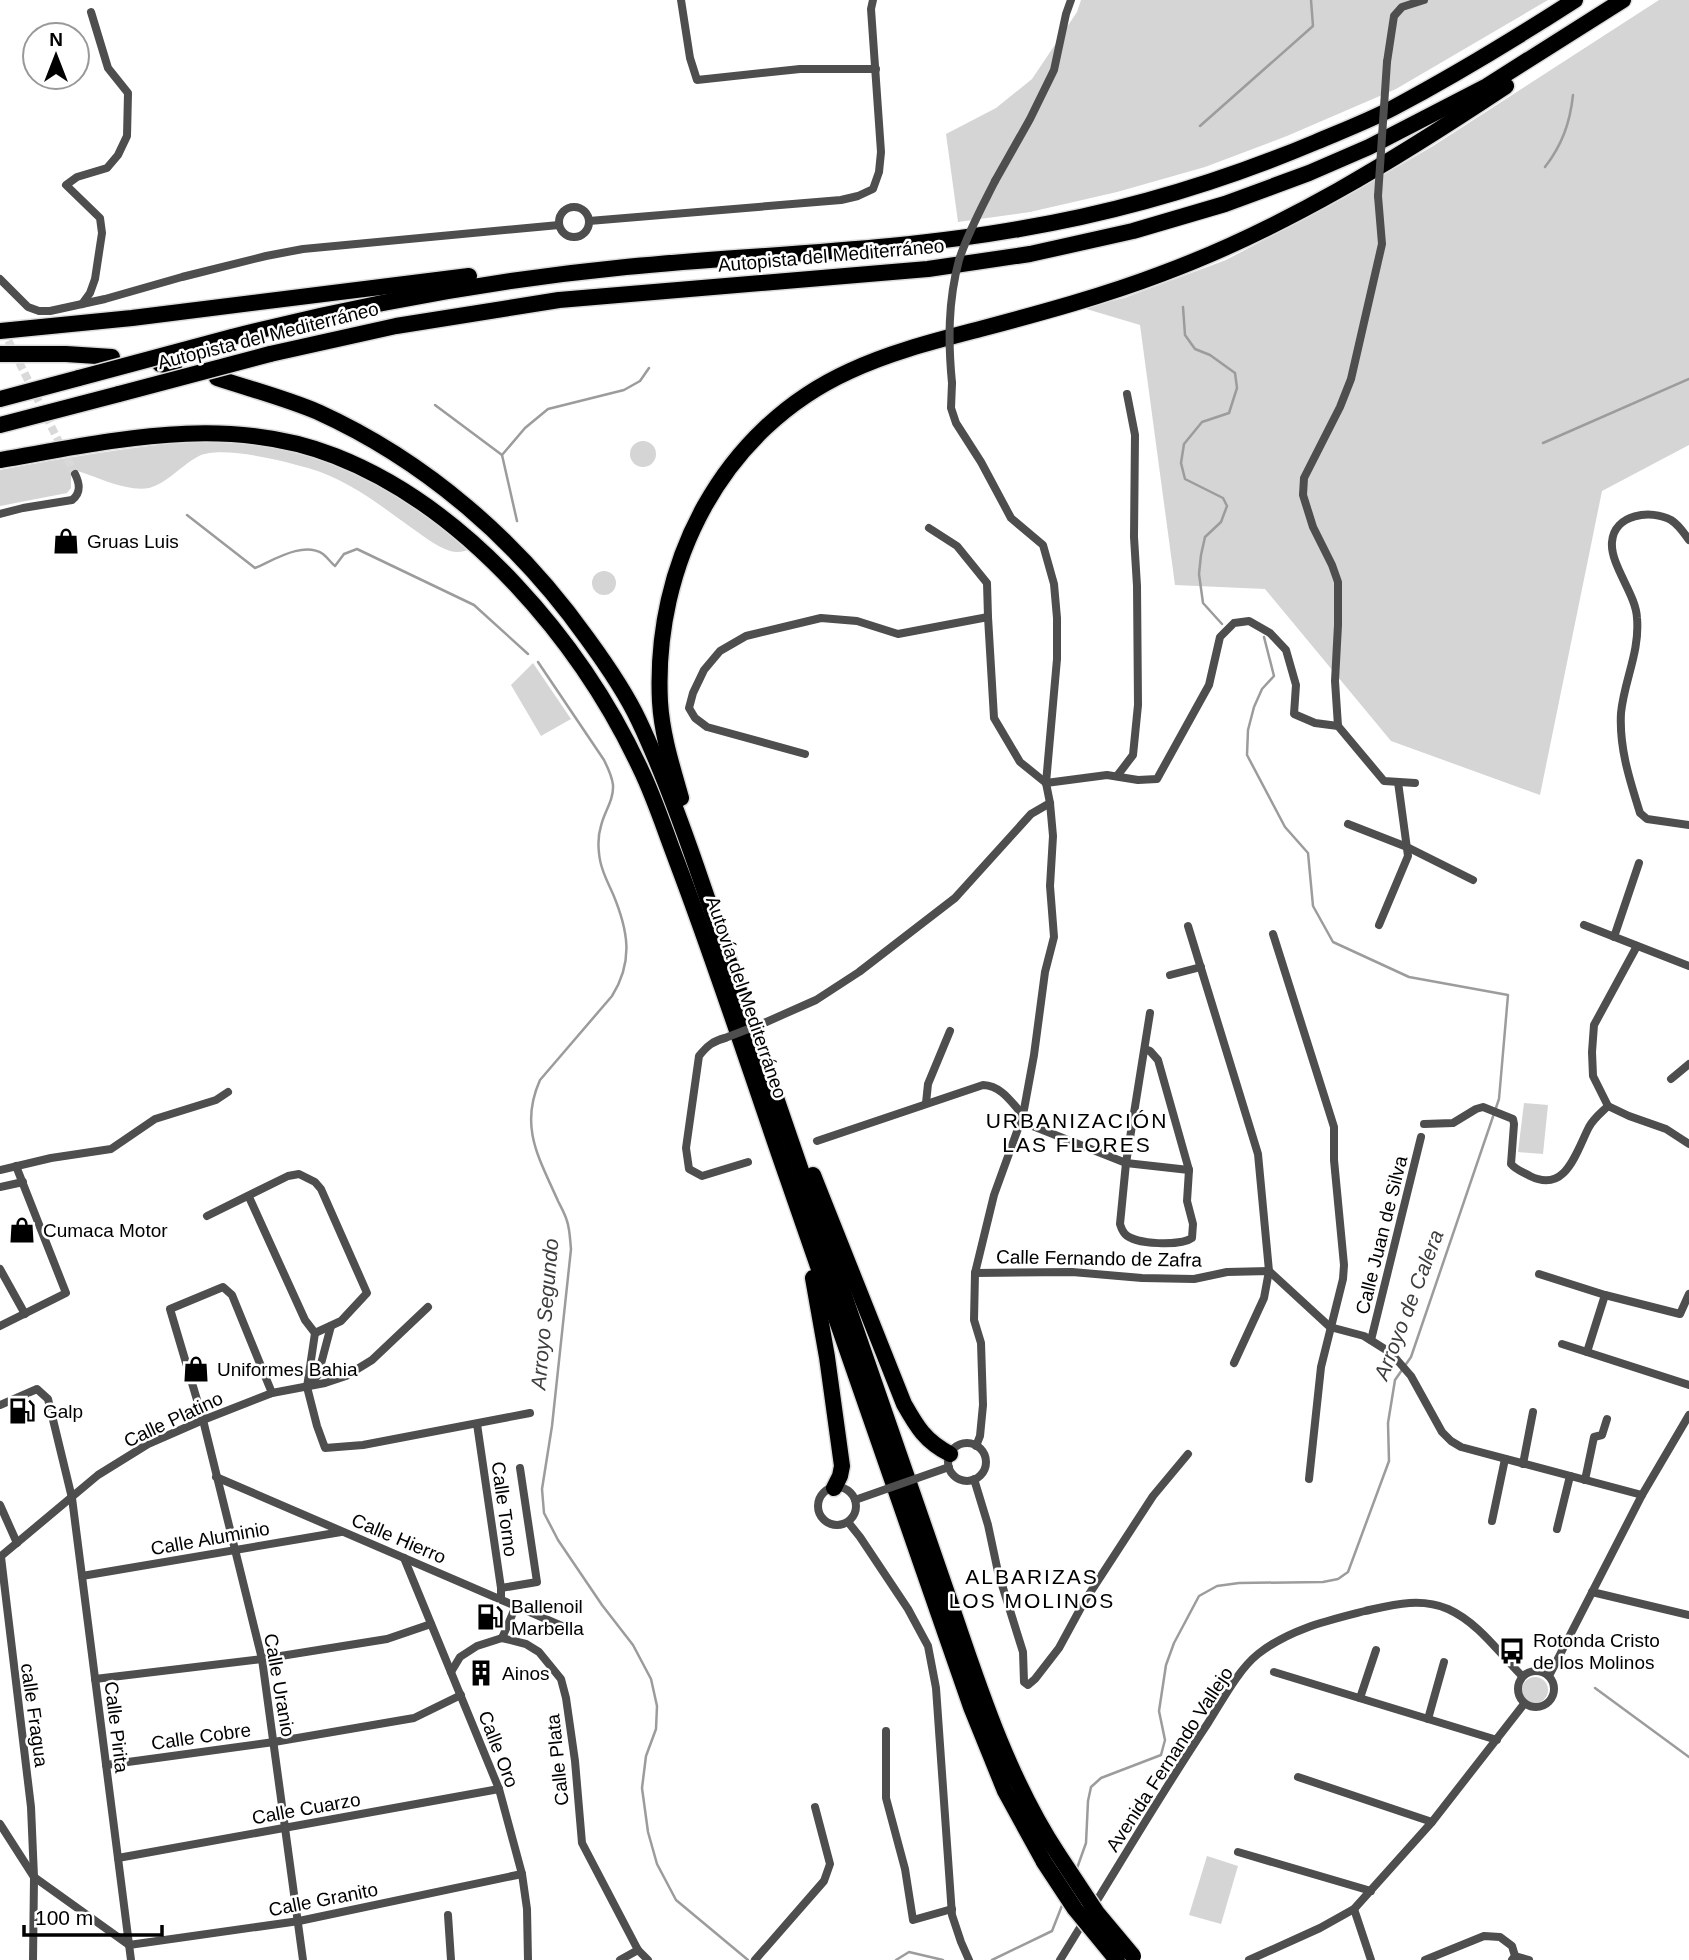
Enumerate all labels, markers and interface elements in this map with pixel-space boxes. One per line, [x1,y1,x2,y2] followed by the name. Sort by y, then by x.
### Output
[21,21,91,91] north arrow
[49,29,63,50] text: N
[717,235,945,276] street label: Autopista del Mediterráneo
[155,298,381,373] street label: Autopista del Mediterráneo
[51,526,81,556] shop icon: Gruas Luis
[87,531,179,552] place label: Gruas Luis
[702,893,791,1101] street label: Autovía del Mediterráneo
[986,1109,1168,1156] district label: URBANIZACIÓN LAS FLORES
[1352,1153,1411,1317] street label: Calle Juan de Silva
[7,1215,37,1245] shop icon: Cumaca Motor
[43,1220,168,1241] place label: Cumaca Motor
[1369,1227,1448,1385] water label: Arroyo de Calera
[526,1237,563,1393] water label: Arroyo Segundo
[996,1246,1203,1271] street label: Calle Fernando de Zafra
[181,1354,211,1384] shop icon: Uniformes Bahia
[217,1359,358,1380] place label: Uniformes Bahia
[120,1387,226,1452] street label: Calle Platino
[7,1396,37,1426] fuel station icon: Galp
[43,1401,83,1422] place label: Galp
[487,1460,522,1558] street label: Calle Torno
[349,1509,449,1568] street label: Calle Hierro
[149,1518,271,1559] street label: Calle Aluminio
[949,1565,1115,1612] district label: ALBARIZAS LOS MOLINOS
[511,1596,584,1639] place label: Ballenoil Marbella
[475,1602,505,1632] fuel station icon: Ballenoil Marbella
[1533,1630,1660,1673] place label: Rotonda Cristo de los Molinos
[260,1632,299,1738] street label: Calle Uranio
[1497,1636,1527,1666] bus stop icon: Rotonda Cristo de los Molinos
[466,1658,496,1688] building icon: Ainos
[17,1662,52,1769] street label: calle Fragua
[502,1663,550,1684] place label: Ainos
[1102,1663,1237,1856] street label: Avenida Fernando Vallejo
[100,1680,133,1774] street label: Calle Pirita
[474,1708,523,1790] street label: Calle Oro
[542,1713,573,1807] street label: Calle Plata
[150,1719,252,1754] street label: Calle Cobre
[250,1789,362,1828] street label: Calle Cuarzo
[267,1879,380,1920] street label: Calle Granito
[24,1894,163,1938] scale bar
[35,1906,93,1929] text: 100 m

